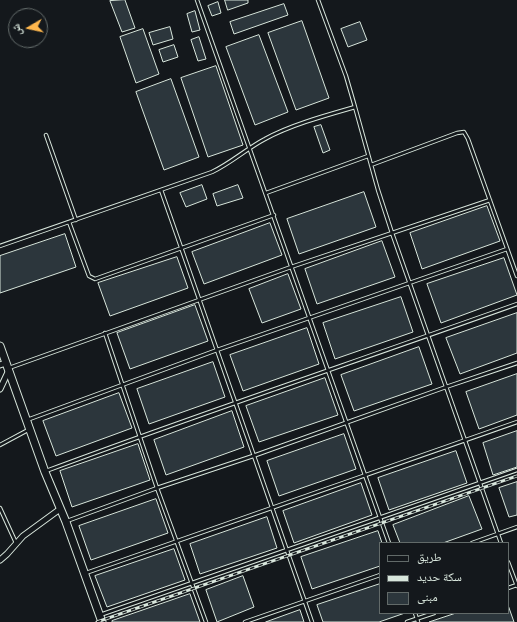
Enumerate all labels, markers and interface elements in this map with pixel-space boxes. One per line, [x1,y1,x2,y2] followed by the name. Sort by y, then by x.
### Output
[8,8,48,48] north arrow
[7,23,26,37] text: ش
[379,542,509,614] legend
[417,548,442,567] text: طريق
[417,568,462,587] text: سكة حديد
[417,588,438,607] text: مبنى

